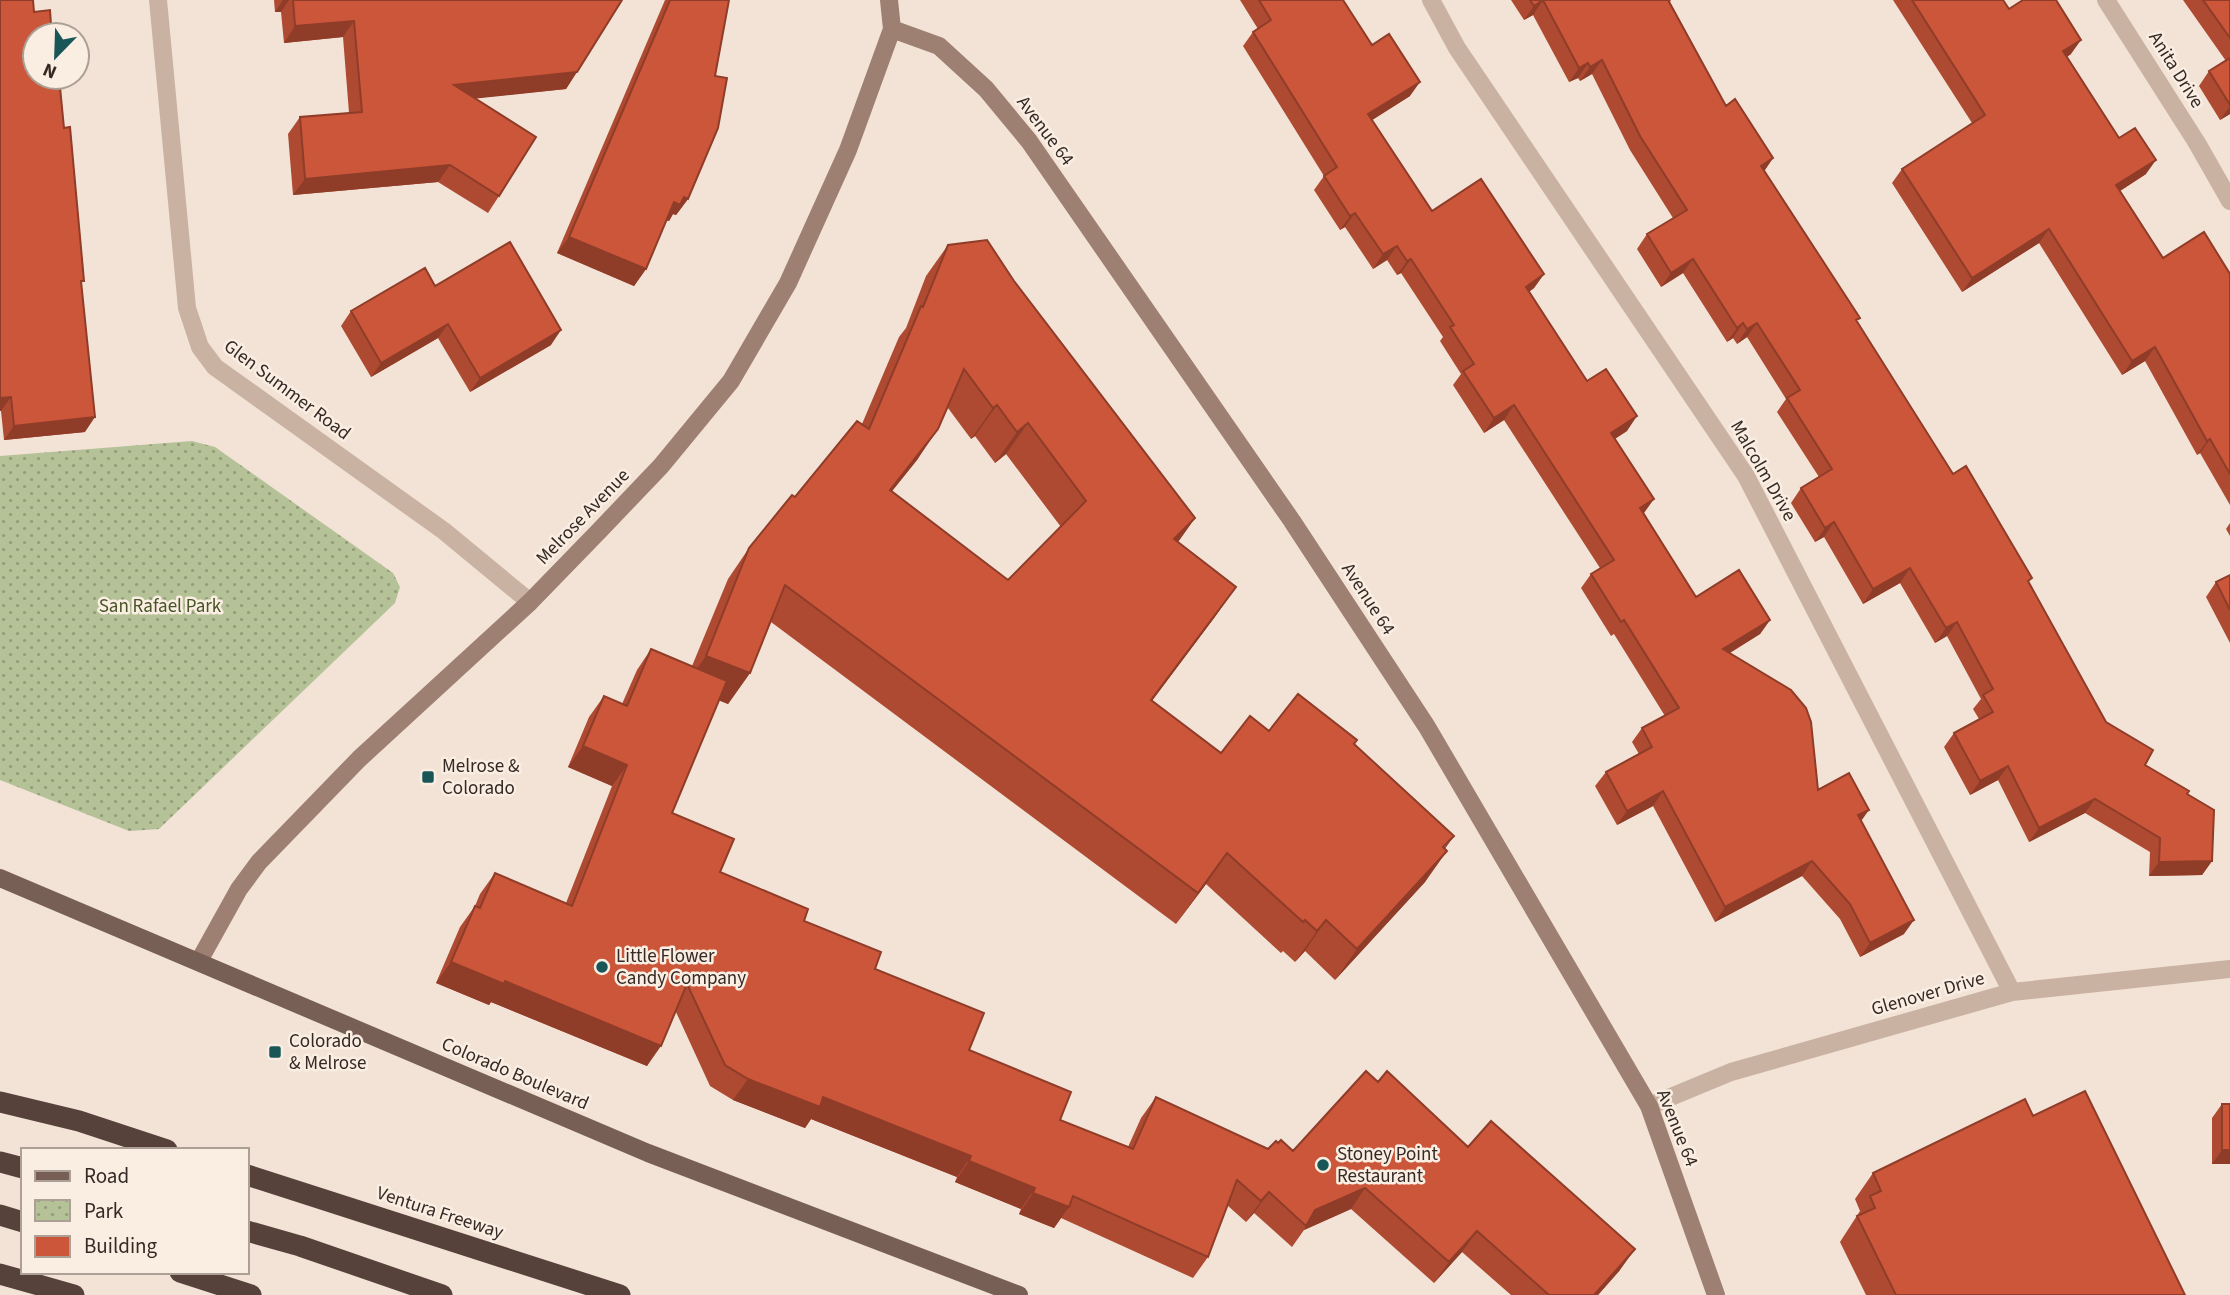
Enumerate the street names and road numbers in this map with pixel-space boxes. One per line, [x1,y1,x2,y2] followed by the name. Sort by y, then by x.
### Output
[2142,26,2210,114] street label: Anita Drive
[1010,90,1080,172] street label: Avenue 64
[218,333,356,447] street label: Glen Summer Road
[1723,416,1803,526] street label: Malcolm Drive
[530,463,636,571] street label: Melrose Avenue
[1335,558,1401,640] street label: Avenue 64
[1868,965,1988,1023] street label: Glenover Drive
[437,1031,593,1117] street label: Colorado Boulevard
[1649,1085,1705,1171] street label: Avenue 64
[373,1180,507,1246] street label: Ventura Freeway

